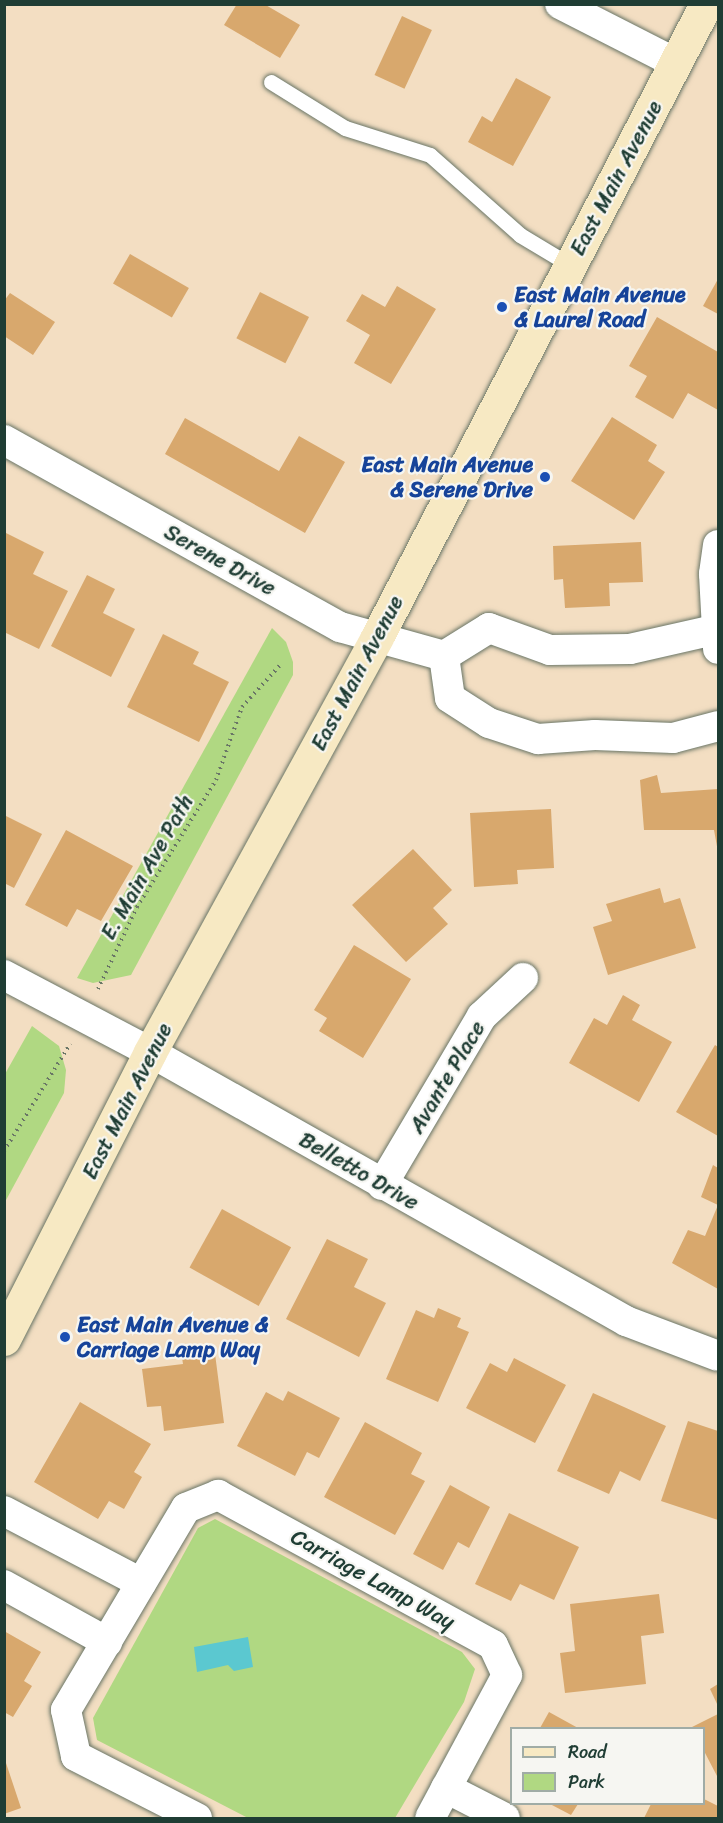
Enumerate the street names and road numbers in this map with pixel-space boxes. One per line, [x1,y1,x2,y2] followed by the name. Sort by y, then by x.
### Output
[564,96,668,260] street label: East Main Avenue
[160,519,280,601] street label: Serene Drive
[305,591,409,755] street label: East Main Avenue
[94,789,200,945] street label: E. Main Ave Path
[403,1016,491,1138] street label: Avante Place
[76,1019,178,1183] street label: East Main Avenue
[295,1126,423,1216] street label: Belletto Drive
[287,1523,459,1635] street label: Carriage Lamp Way

